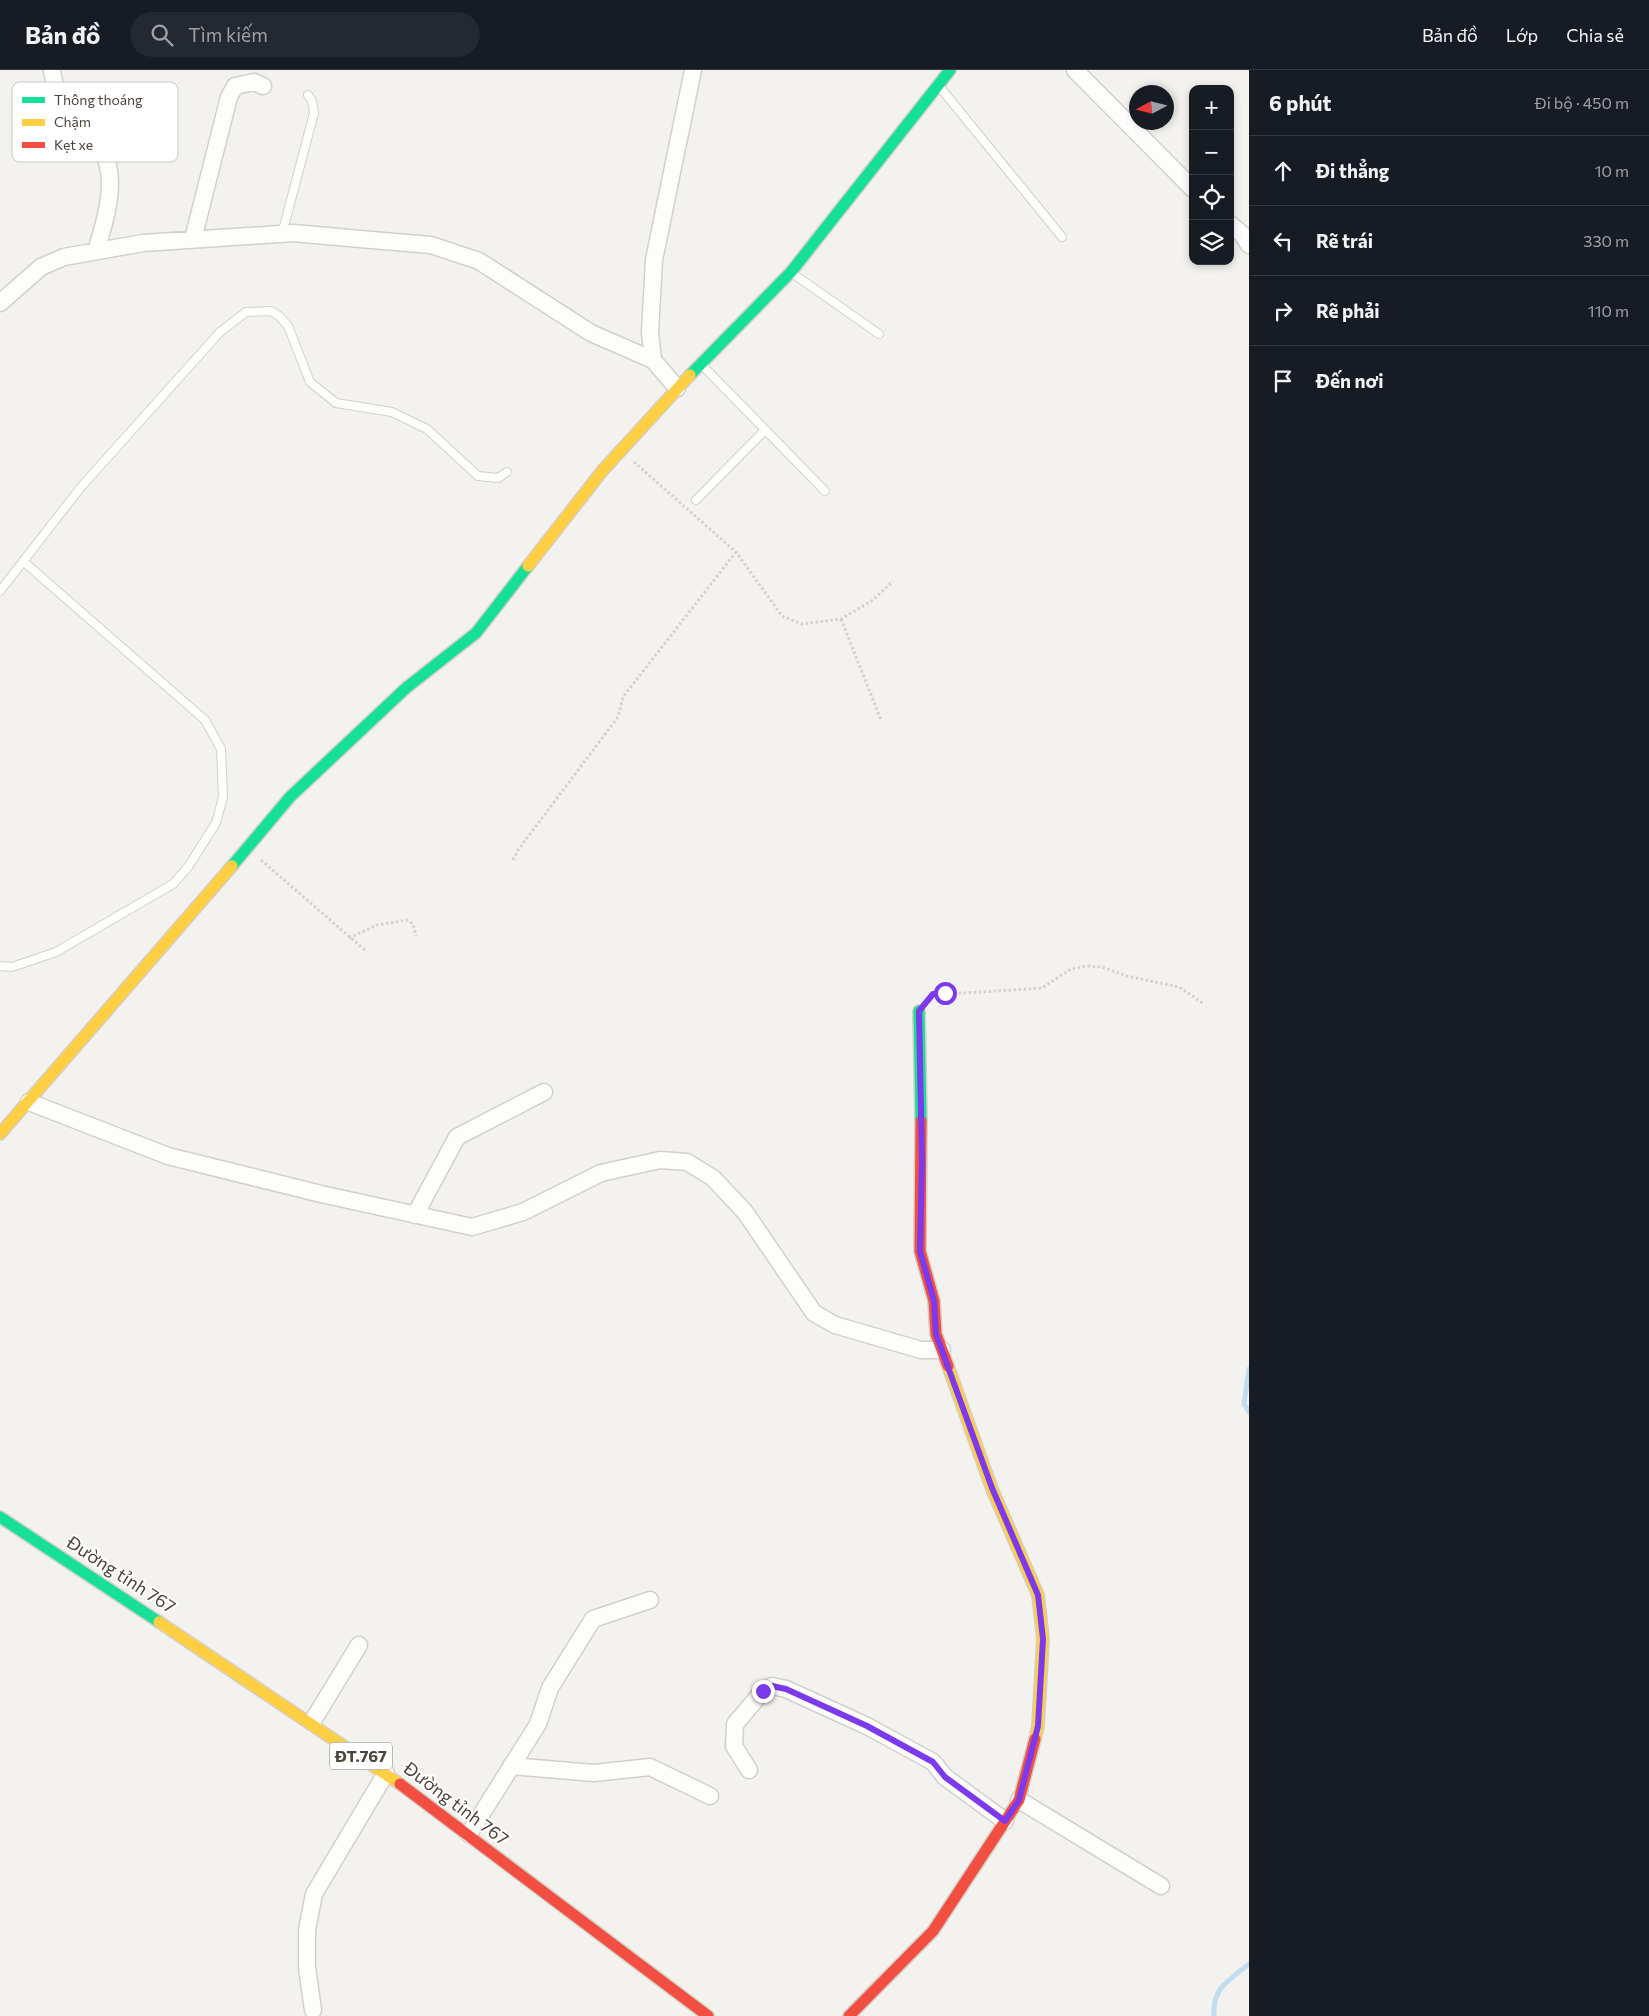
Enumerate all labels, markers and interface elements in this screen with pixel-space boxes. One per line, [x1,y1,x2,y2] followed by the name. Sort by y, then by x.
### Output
[130,12,480,57] search box
[25,20,100,49] text: Bản đồ
[148,21,176,49] icon: search
[188,23,268,46] text: Tìm kiếm
[1422,24,1478,46] text: Bản đồ
[1506,24,1538,46] text: Lớp
[1566,24,1624,46] text: Chia sẻ
[12,82,178,162] legend
[1129,85,1174,130] north arrow
[1189,85,1234,265] map controls
[1189,85,1234,130] button: +
[1269,90,1331,115] text: 6 phút
[54,91,143,108] text: Thông thoáng
[1535,93,1629,112] text: Đi bộ · 450 m
[54,113,91,130] text: Chậm
[1189,130,1234,175] button: −
[54,136,93,153] text: Kẹt xe
[1269,157,1297,185] icon: ahead
[1316,159,1389,182] text: Đi thẳng
[1595,161,1629,180] text: 10 m
[1189,175,1234,220] button: locate
[1189,220,1234,265] button: layers
[1269,227,1297,255] icon: left
[1316,229,1373,252] text: Rẽ trái
[1583,231,1629,250] text: 330 m
[1269,297,1297,325] icon: right
[1316,299,1380,322] text: Rẽ phải
[1588,301,1629,320] text: 110 m
[1269,367,1297,395] icon: arrive
[1316,369,1384,392] text: Đến nơi
[934,982,957,1005] route start
[62,1530,180,1618] street label: Đường tỉnh 767
[752,1680,775,1703] route end
[330,1742,392,1770] road number: ĐT.767
[399,1756,513,1850] street label: Đường tỉnh 767

